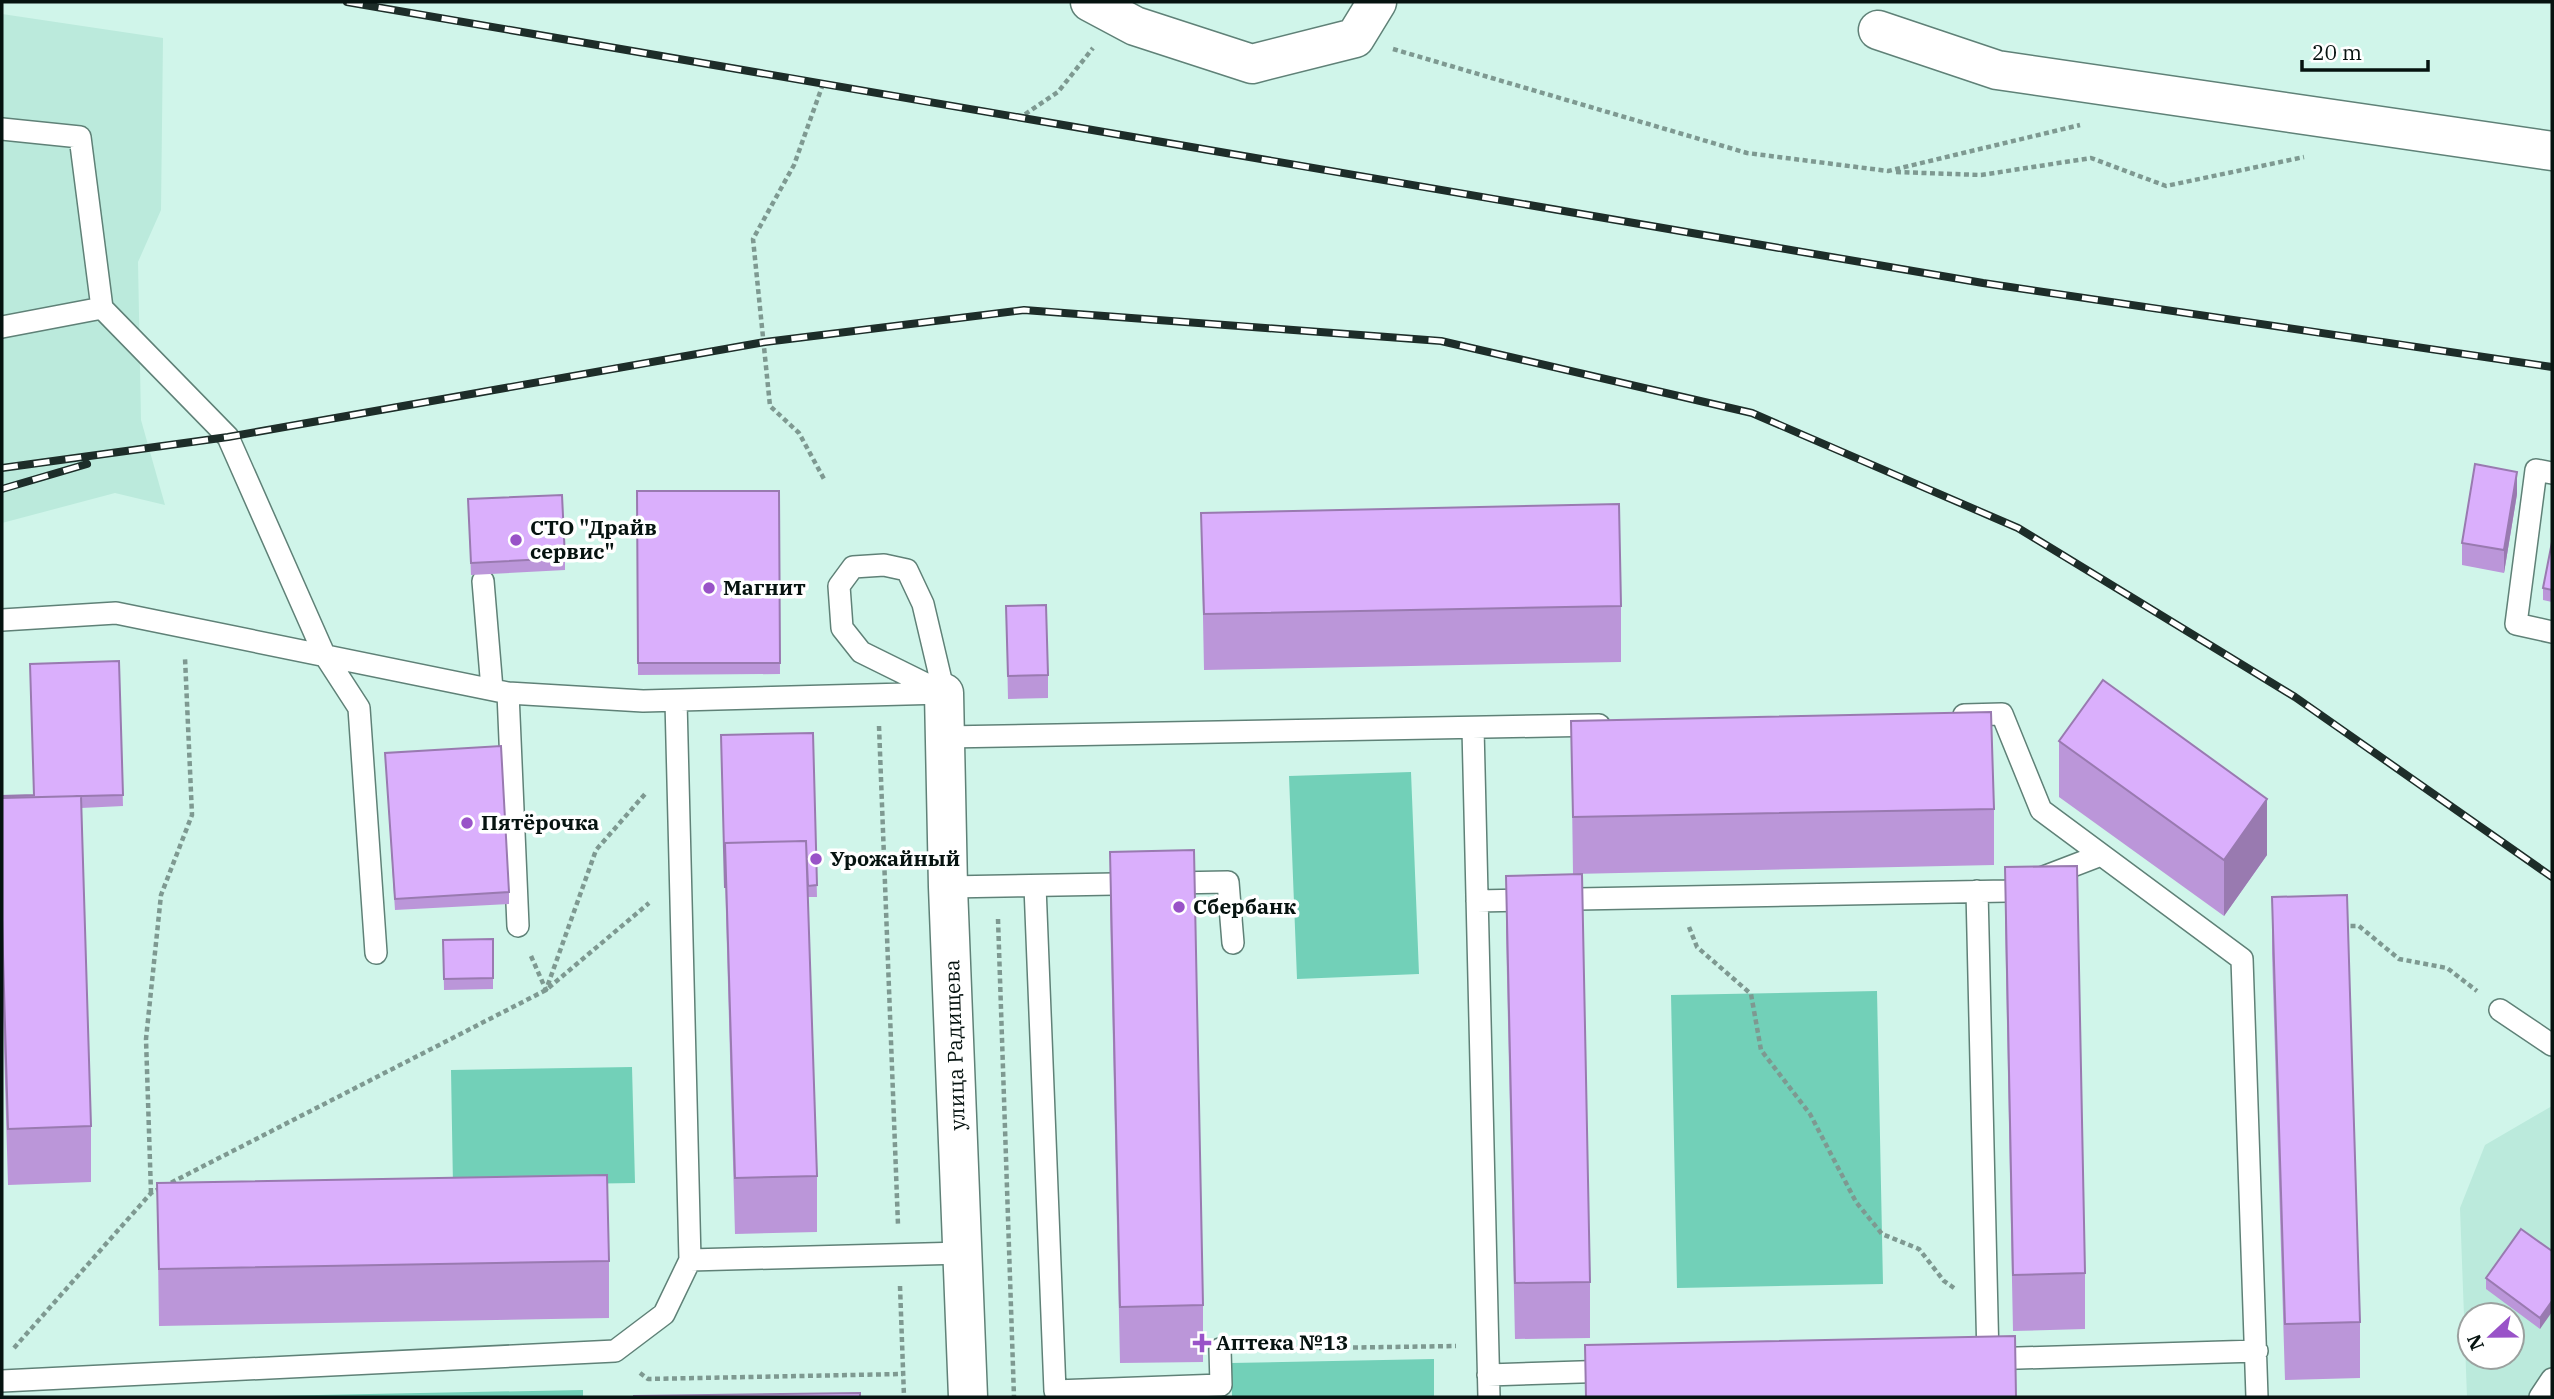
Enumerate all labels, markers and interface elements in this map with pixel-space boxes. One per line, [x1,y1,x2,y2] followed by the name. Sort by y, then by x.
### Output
[2302,28,2428,72] scale bar
[2312,38,2362,66] text: 20 m
[530,513,657,565] place label: СТО "Драйв сервис"
[508,532,524,548] marker: СТО "Драйв сервис"
[723,573,806,601] place label: Магнит
[701,580,717,596] marker: Магнит
[481,808,599,836] place label: Пятёрочка
[459,815,475,831] marker: Пятёрочка
[830,844,960,872] place label: Урожайный
[808,851,824,867] marker: Урожайный
[1193,892,1296,920] place label: Сбербанк
[1171,899,1187,915] marker: Сбербанк
[937,959,971,1131] street label: улица Радищева
[2456,1301,2526,1371] north arrow
[1216,1328,1348,1356] place label: Аптека №13
[2461,1331,2489,1354] text: N
[1194,1335,1210,1351] marker: Аптека №13

